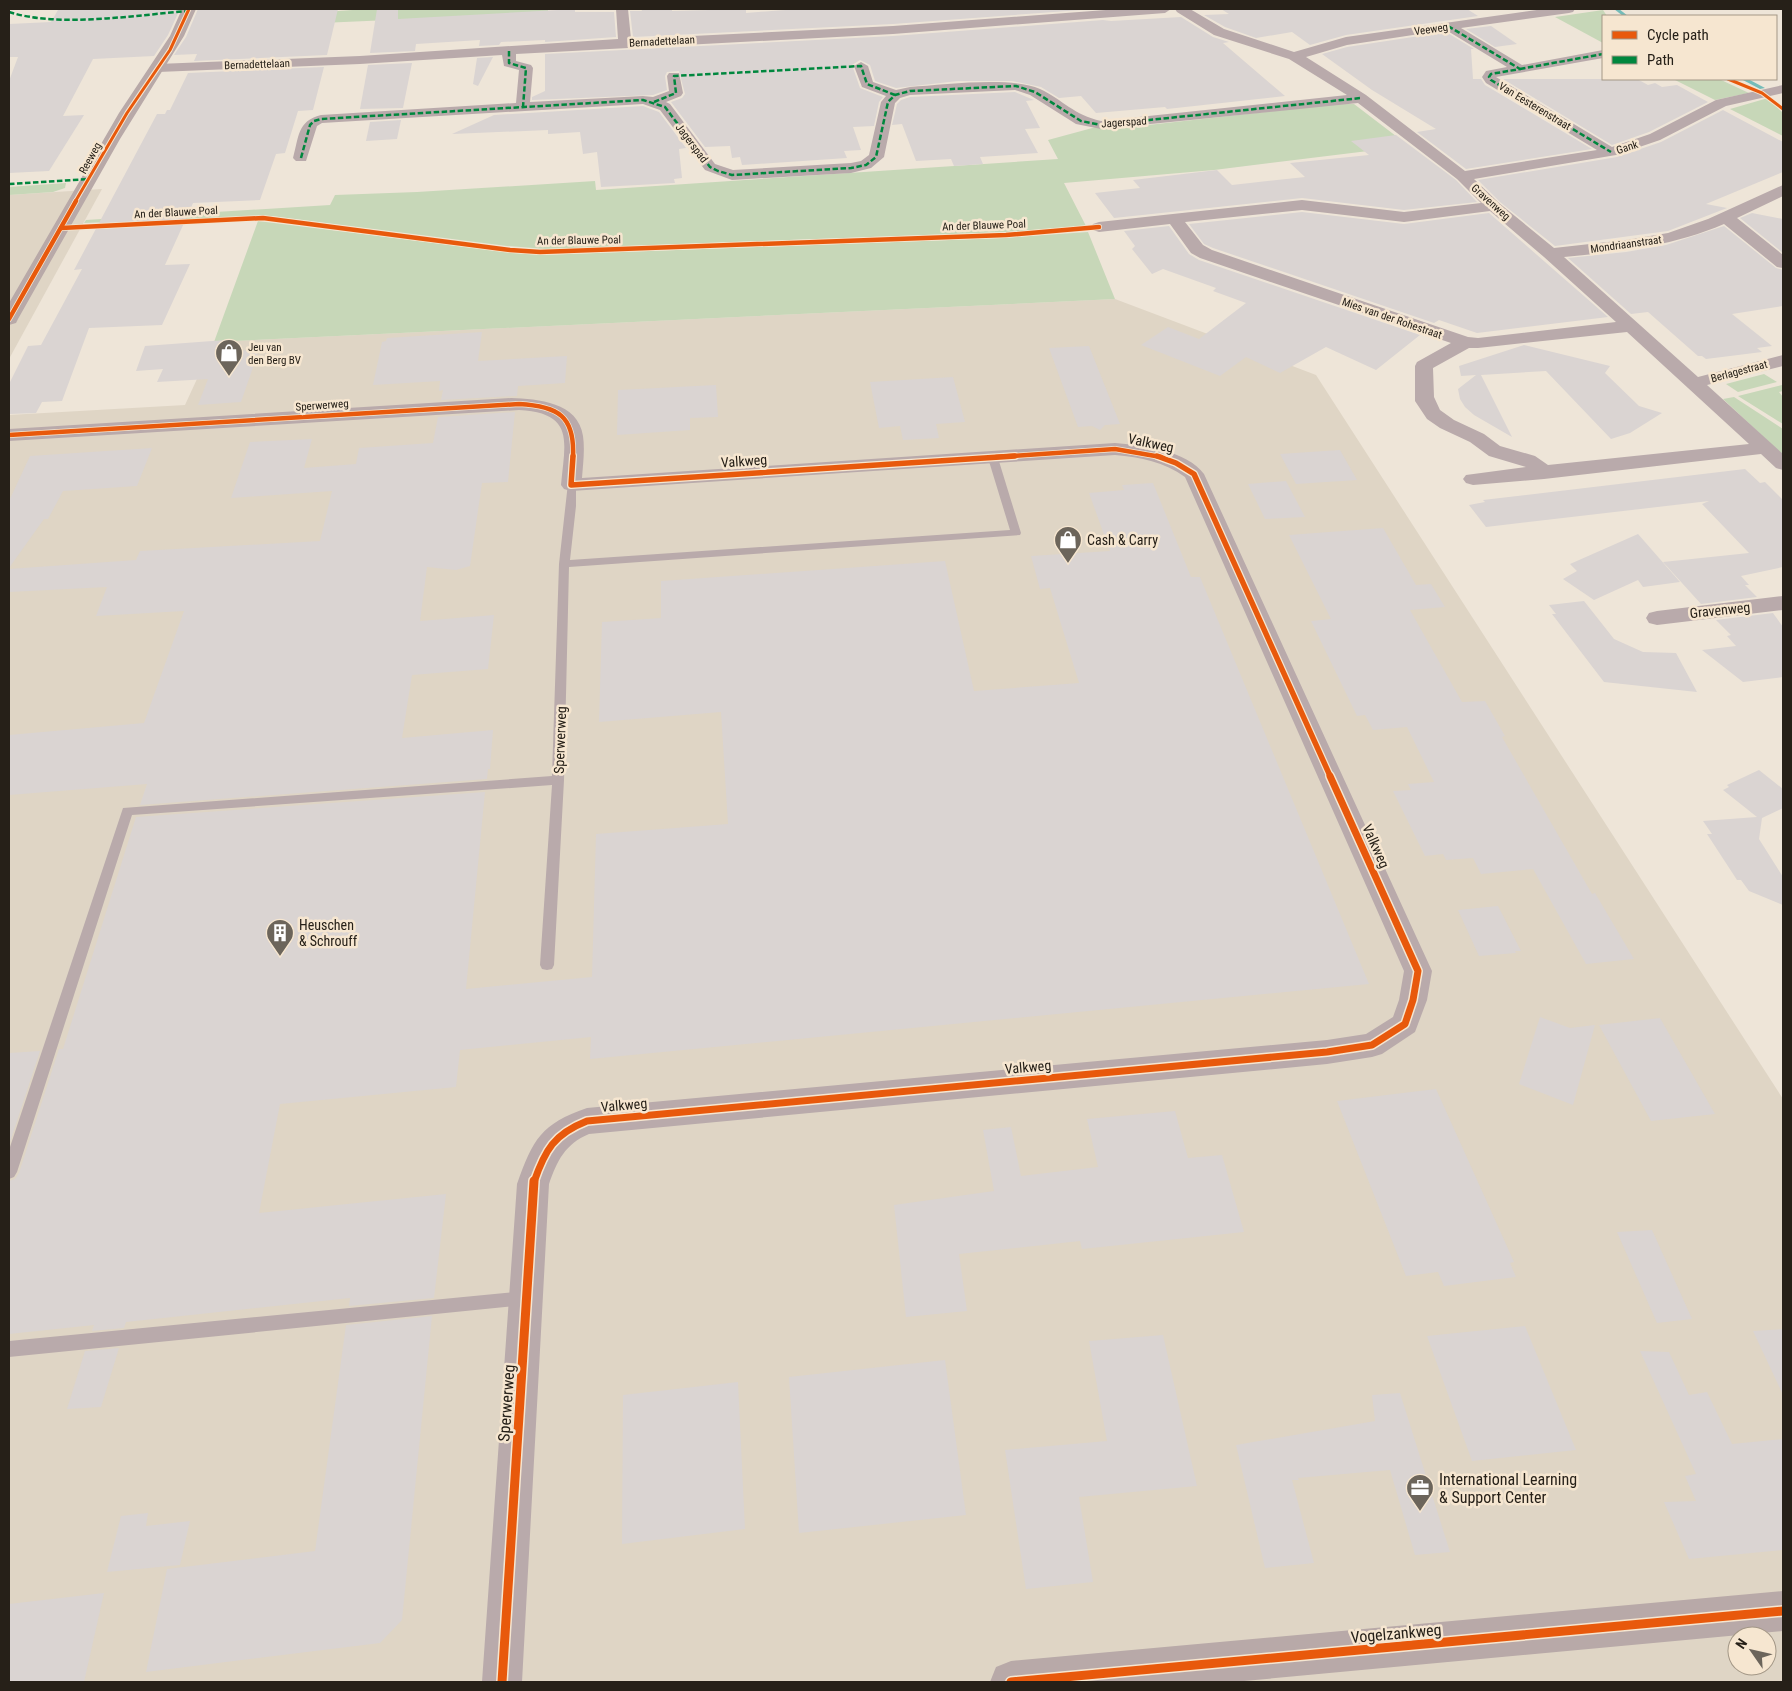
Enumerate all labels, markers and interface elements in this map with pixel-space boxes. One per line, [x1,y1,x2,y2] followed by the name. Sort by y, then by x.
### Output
[1602,15,1777,80] legend
[1413,21,1449,38] street label: Veeweg
[1647,26,1709,44] text: Cycle path
[629,33,695,50] street label: Bernadettelaan
[1647,51,1674,69] text: Path
[224,57,290,72] street label: Bernadettelaan
[1496,80,1573,133] street label: Van Eesterenstraat
[1101,114,1147,131] street label: Jagerspad
[673,121,711,165] street label: Jagerspad
[1615,138,1640,157] street label: Gank
[77,140,104,176] street label: Reeweg
[1469,182,1513,223] street label: Gravenweg
[134,204,218,221] street label: An der Blauwe Poal
[942,218,1026,233] street label: An der Blauwe Poal
[537,233,621,248] street label: An der Blauwe Poal
[1590,233,1662,256] street label: Mondriaanstraat
[1340,295,1443,342] street label: Mies van der Rohestraat
[214,338,244,377] shop icon: Jeu van den Berg BV
[248,341,301,367] place label: Jeu van den Berg BV
[1709,358,1769,385] street label: Berlagestraat
[295,397,349,414] street label: Sperwerweg
[1127,430,1175,456] street label: Valkweg
[720,451,768,471] street label: Valkweg
[1053,525,1083,564] shop icon: Cash & Carry
[1087,532,1158,548] place label: Cash & Carry
[1689,599,1751,621] street label: Gravenweg
[551,706,569,774] street label: Sperwerweg
[1359,822,1393,870] street label: Valkweg
[299,917,358,949] place label: Heuschen & Schrouff
[265,918,295,957] building icon: Heuschen & Schrouff
[1004,1057,1052,1077] street label: Valkweg
[600,1095,648,1115] street label: Valkweg
[494,1364,519,1442] street label: Sperwerweg
[1439,1470,1577,1507] place label: International Learning & Support Center
[1405,1473,1435,1512] office icon: International Learning & Support Center
[1350,1620,1442,1647] street label: Vogelzankweg
[1727,1626,1777,1676] north arrow
[1732,1636,1750,1652] text: N

